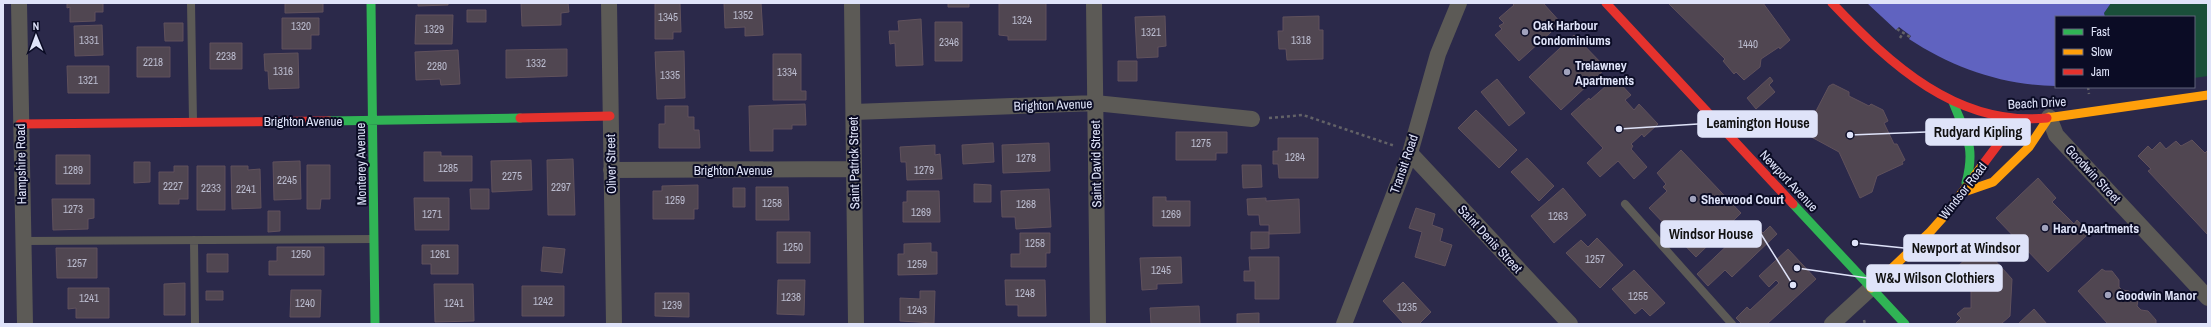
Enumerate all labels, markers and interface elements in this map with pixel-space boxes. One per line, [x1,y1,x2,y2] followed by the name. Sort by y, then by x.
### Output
[733,8,753,22] house number: 1352
[658,10,678,24] house number: 1345
[1012,13,1032,27] house number: 1324
[16,16,56,56] north arrow
[2055,16,2195,88] legend
[1533,17,1611,49] place label: Oak Harbour Condominiums
[32,19,39,33] text: N
[291,19,311,33] house number: 1320
[424,22,444,36] house number: 1329
[2091,24,2110,40] text: Fast
[1141,25,1161,39] house number: 1321
[1520,27,1530,37] marker: Oak Harbour Condominiums
[79,33,99,47] house number: 1331
[1291,33,1311,47] house number: 1318
[939,35,959,49] house number: 2346
[1738,37,1758,51] house number: 1440
[2091,44,2113,60] text: Slow
[216,49,236,63] house number: 2238
[143,55,163,69] house number: 2218
[526,56,546,70] house number: 1332
[1575,57,1634,89] place label: Trelawney Apartments
[427,59,447,73] house number: 2280
[273,64,293,78] house number: 1316
[2091,64,2110,80] text: Jam
[777,65,797,79] house number: 1334
[1562,67,1572,77] marker: Trelawney Apartments
[660,68,680,82] house number: 1335
[78,73,98,87] house number: 1321
[2007,93,2067,113] street label: Beach Drive
[1013,95,1093,115] street label: Brighton Avenue
[1698,111,1817,137] callout: Leamington House
[264,113,342,130] street label: Brighton Avenue
[1706,114,1810,132] text: Leamington House
[845,117,863,209] street label: Saint Patrick Street
[1926,119,2030,145] callout: Rudyard Kipling
[1087,120,1105,208] street label: Saint David Street
[352,122,370,206] street label: Monterey Avenue
[1934,123,2022,141] text: Rudyard Kipling
[12,124,30,204] street label: Hampshire Road
[1386,132,1422,196] street label: Transit Road
[602,134,620,194] street label: Oliver Street
[1191,136,1211,150] house number: 1275
[2062,141,2124,207] street label: Goodwin Street
[1756,147,1822,215] street label: Newport Avenue
[1285,150,1305,164] house number: 1284
[1016,151,1036,165] house number: 1278
[1935,159,1991,223] street label: Windsor Road
[438,161,458,175] house number: 1285
[694,162,772,179] street label: Brighton Avenue
[63,163,83,177] house number: 1289
[914,163,934,177] house number: 1279
[502,169,522,183] house number: 2275
[277,173,297,187] house number: 2245
[163,179,183,193] house number: 2227
[551,180,571,194] house number: 2297
[201,181,221,195] house number: 2233
[236,182,256,196] house number: 2241
[1701,191,1784,208] place label: Sherwood Court
[665,193,685,207] house number: 1259
[1688,194,1698,204] marker: Sherwood Court
[762,196,782,210] house number: 1258
[1016,197,1036,211] house number: 1268
[1454,201,1526,277] street label: Saint Denis Street
[63,202,83,216] house number: 1273
[911,205,931,219] house number: 1269
[422,207,442,221] house number: 1271
[1161,207,1181,221] house number: 1269
[1548,209,1568,223] house number: 1263
[2053,220,2139,237] place label: Haro Apartments
[1661,221,1761,247] callout: Windsor House
[2040,223,2050,233] marker: Haro Apartments
[1669,225,1753,243] text: Windsor House
[1904,235,2028,261] callout: Newport at Windsor
[1025,236,1045,250] house number: 1258
[1912,239,2021,257] text: Newport at Windsor
[783,240,803,254] house number: 1250
[291,247,311,261] house number: 1250
[430,247,450,261] house number: 1261
[1585,252,1605,266] house number: 1257
[67,256,87,270] house number: 1257
[907,257,927,271] house number: 1259
[1151,263,1171,277] house number: 1245
[1867,265,2002,291] callout: W&J Wilson Clothiers
[1875,269,1995,287] text: W&J Wilson Clothiers
[1015,286,1035,300] house number: 1248
[2116,287,2197,304] place label: Goodwin Manor
[1628,289,1648,303] house number: 1255
[781,290,801,304] house number: 1238
[2103,290,2113,300] marker: Goodwin Manor
[79,291,99,305] house number: 1241
[533,294,553,308] house number: 1242
[295,296,315,310] house number: 1240
[444,296,464,310] house number: 1241
[662,298,682,312] house number: 1239
[1397,300,1417,314] house number: 1235
[907,303,927,317] house number: 1243

